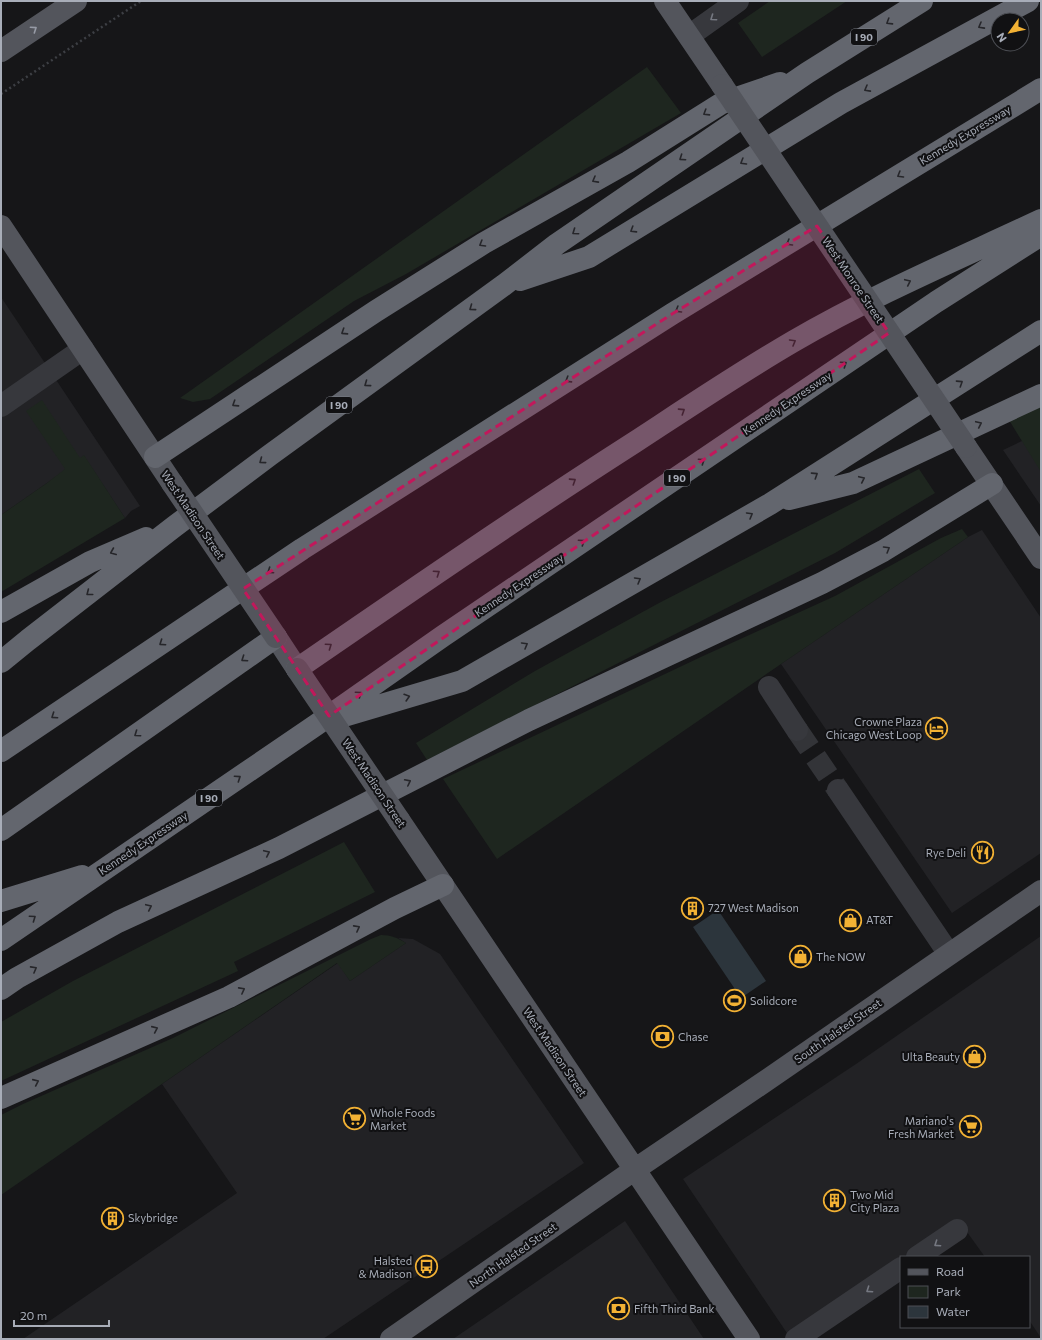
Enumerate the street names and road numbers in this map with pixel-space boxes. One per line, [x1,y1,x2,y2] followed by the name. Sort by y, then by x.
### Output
[851,29,877,45] road number: I 90
[917,102,1013,167] street label: Kennedy Expressway
[820,234,887,326] street label: West Monroe Street
[740,368,834,437] street label: Kennedy Expressway
[326,397,352,413] road number: I 90
[159,468,228,562] street label: West Madison Street
[664,470,690,486] road number: I 90
[472,550,566,619] street label: Kennedy Expressway
[340,736,409,830] street label: West Madison Street
[196,790,222,806] road number: I 90
[96,808,190,877] street label: Kennedy Expressway
[792,995,884,1066] street label: South Halsted Street
[521,1005,590,1099] street label: West Madison Street
[466,1219,559,1290] street label: North Halsted Street

